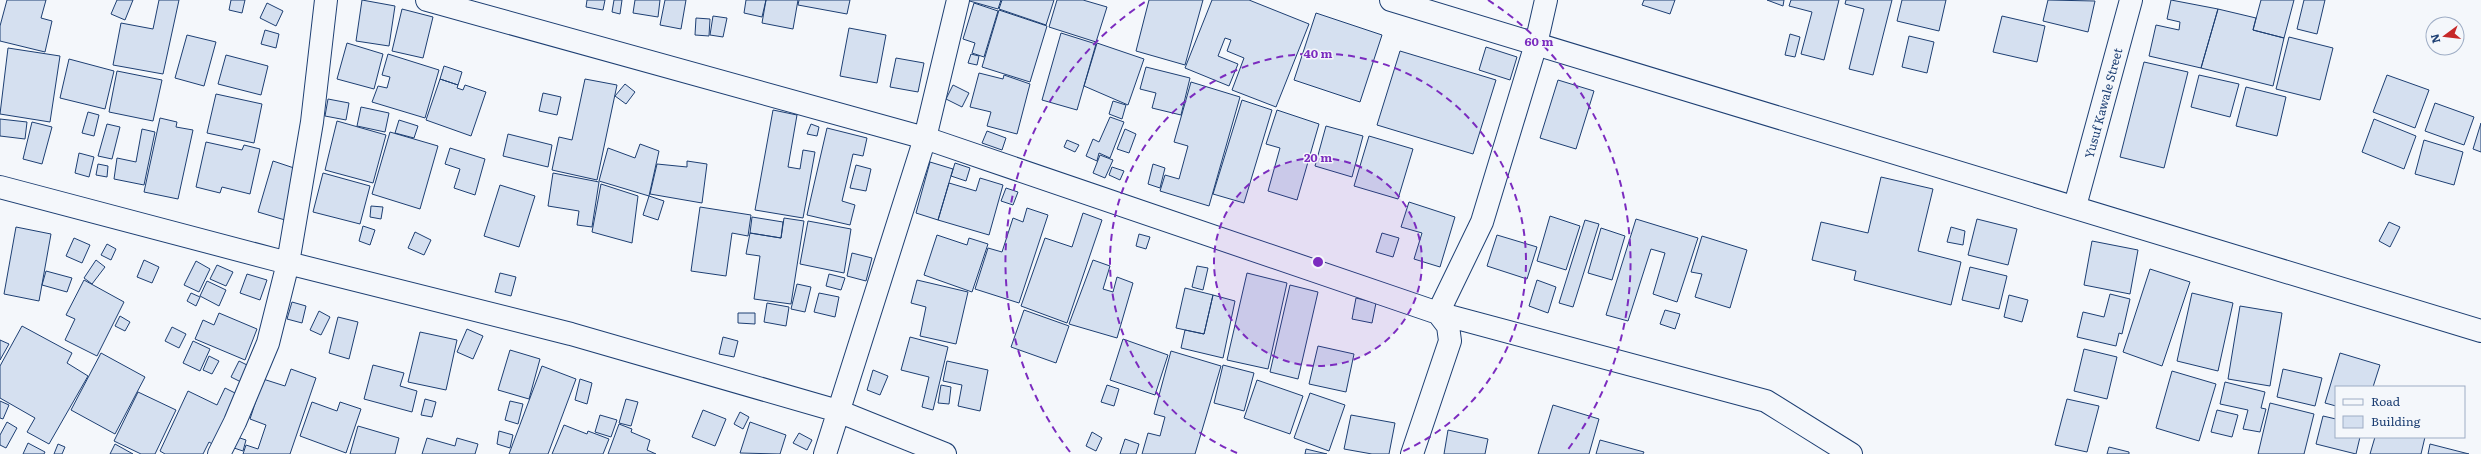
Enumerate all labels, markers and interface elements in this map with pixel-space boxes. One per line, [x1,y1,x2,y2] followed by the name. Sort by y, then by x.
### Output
[2425,16,2465,56] north arrow
[1525,32,1553,50] text: 60 m
[2425,32,2443,45] text: N
[1304,44,1333,62] text: 40 m
[2080,46,2126,160] street label: Yusuf Kawale Street
[1304,148,1332,166] text: 20 m
[1311,255,1325,269] centre of rings
[2335,386,2465,438] legend
[2371,392,2401,410] text: Road
[2371,412,2421,430] text: Building

